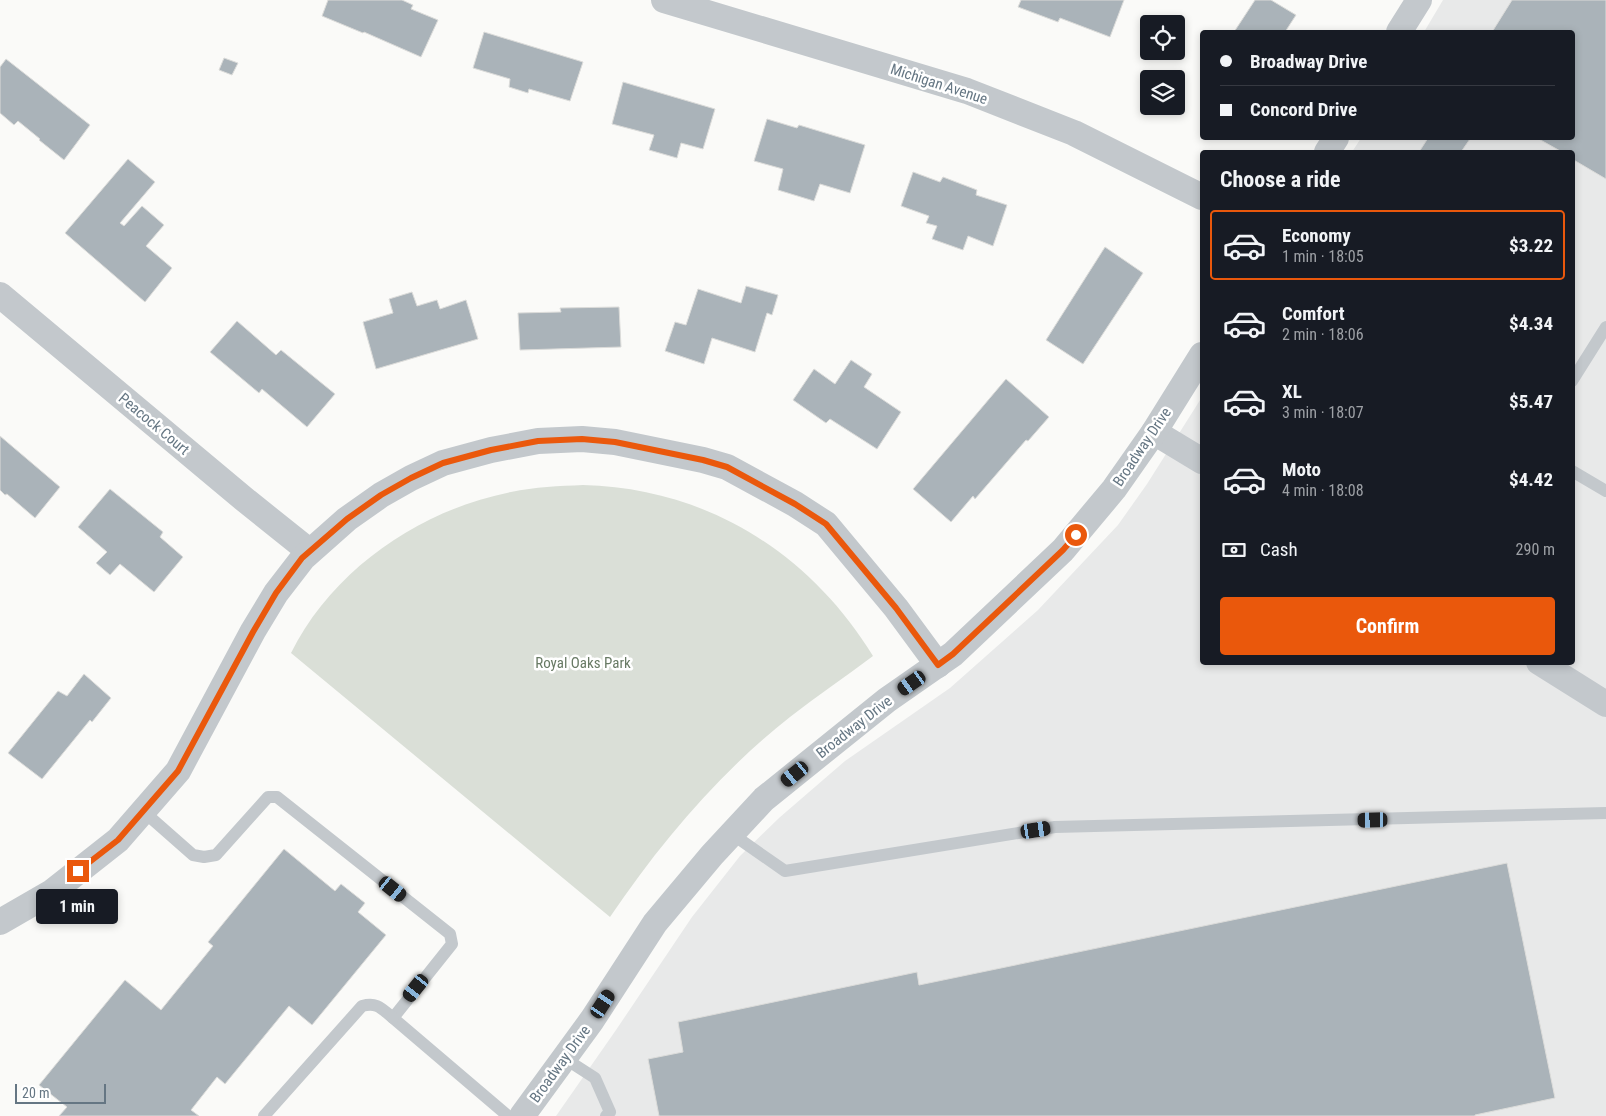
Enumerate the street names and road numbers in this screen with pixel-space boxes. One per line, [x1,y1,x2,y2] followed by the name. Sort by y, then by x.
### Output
[888,60,990,108] street label: Michigan Avenue
[115,389,193,459] street label: Peacock Court
[1109,404,1175,490] street label: Broadway Drive
[813,692,895,762] street label: Broadway Drive
[526,1022,594,1106] street label: Broadway Drive

